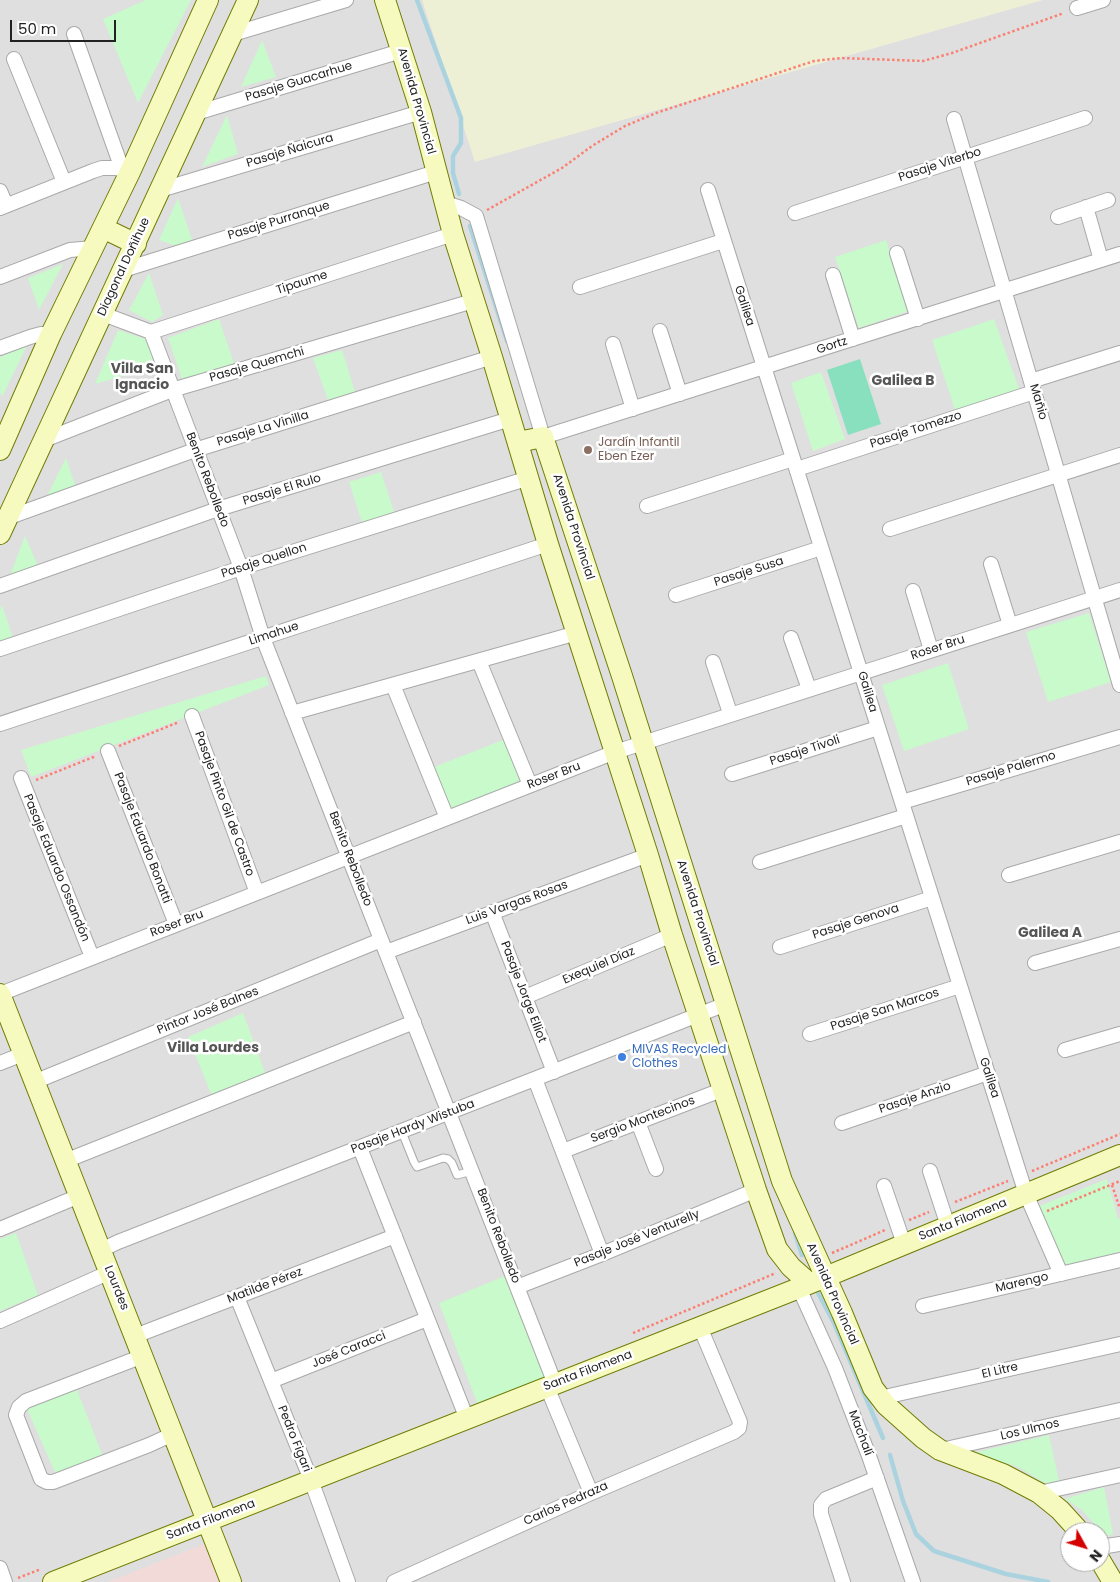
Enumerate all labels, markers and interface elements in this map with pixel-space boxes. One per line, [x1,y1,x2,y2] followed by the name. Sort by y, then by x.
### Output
[12,10,119,42] scale bar
[18,18,56,39] text: 50 m
[394,46,438,156] street label: Avenida Provincial
[244,59,354,105] street label: Pasaje Guacarhue
[245,131,335,171] street label: Pasaje Ñaicura
[897,145,983,185] street label: Pasaje Viterbo
[226,199,332,243] street label: Pasaje Purranque
[95,216,153,318] street label: Diagonal Doñihue
[275,268,329,298] street label: Tipaume
[731,284,757,328] street label: Galilea
[815,334,849,358] street label: Gortz
[208,345,306,385] street label: Pasaje Quemchi
[111,361,173,394] district label: Villa San Ignacio
[872,373,934,389] district label: Galilea B
[1026,382,1050,422] street label: Mañio
[215,408,311,450] street label: Pasaje La Vinilla
[868,408,964,452] street label: Pasaje Tomezzo
[182,431,232,529] street label: Benito Rebolledo
[598,436,680,464] place label: Jardín Infantil Eben Ezer
[582,444,594,456] marker: Jardín Infantil Eben Ezer
[241,471,323,509] street label: Pasaje El Rulo
[549,472,597,582] street label: Avenida Provincial
[220,540,308,582] street label: Pasaje Quellon
[712,554,786,590] street label: Pasaje Susa
[247,619,301,649] street label: Limahue
[909,633,967,663] street label: Roser Bru
[854,670,880,714] street label: Galilea
[191,730,257,878] street label: Pasaje Pinto Gil de Castro
[768,733,842,769] street label: Pasaje Tivoli
[964,749,1058,789] street label: Pasaje Palermo
[525,759,583,793] street label: Roser Bru
[110,770,174,906] street label: Pasaje Eduardo Bonatti
[20,792,92,944] street label: Pasaje Eduardo Ossandón
[325,810,375,908] street label: Benito Rebolledo
[673,858,721,968] street label: Avenida Provincial
[464,878,570,928] street label: Luis Vargas Rosas
[811,901,901,943] street label: Pasaje Genova
[148,907,206,941] street label: Roser Bru
[1018,925,1082,941] district label: Galilea A
[497,939,549,1045] street label: Pasaje Jorge Elliot
[561,944,637,988] street label: Exequiel Díaz
[155,984,261,1038] street label: Pintor José Balnes
[829,986,941,1034] street label: Pasaje San Marcos
[167,1040,259,1056] district label: Villa Lourdes
[632,1043,726,1071] place label: MIVAS Recycled Clothes
[616,1051,628,1063] marker: MIVAS Recycled Clothes
[976,1056,1002,1100] street label: Galilea
[877,1079,953,1117] street label: Pasaje Anzio
[589,1094,697,1146] street label: Sergio Montecinos
[349,1097,477,1157] street label: Pasaje Hardy Wistuba
[473,1187,523,1285] street label: Benito Rebolledo
[917,1196,1009,1244] street label: Santa Filomena
[572,1207,702,1271] street label: Pasaje José Venturelly
[803,1241,861,1347] street label: Avenida Provincial
[101,1264,131,1312] street label: Lourdes
[225,1265,305,1307] street label: Matilde Pérez
[994,1270,1050,1296] street label: Marengo
[310,1329,388,1371] street label: José Caracci
[542,1347,634,1395] street label: Santa Filomena
[980,1360,1020,1382] street label: El Litre
[274,1404,314,1474] street label: Pedro Figari
[845,1408,875,1458] street label: Machalí
[999,1416,1061,1444] street label: Los Ulmos
[522,1479,610,1529] street label: Carlos Pedraza
[165,1496,257,1544] street label: Santa Filomena
[1060,1522,1110,1572] north arrow
[1085,1545,1107,1566] text: N

